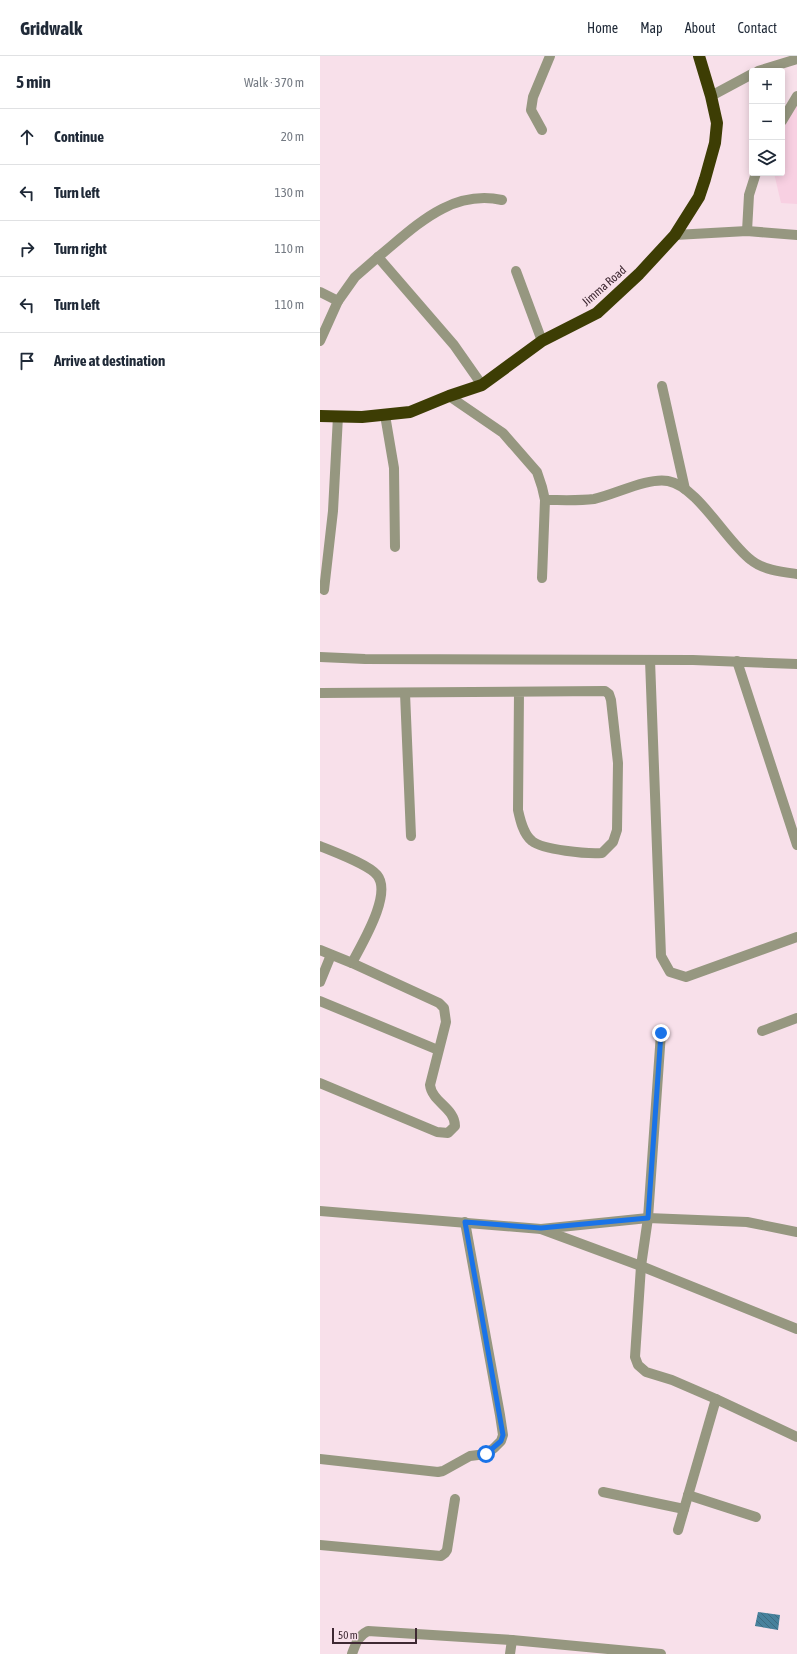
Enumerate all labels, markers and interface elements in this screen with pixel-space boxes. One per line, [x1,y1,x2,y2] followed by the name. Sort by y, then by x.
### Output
[20,17,82,39] text: Gridwalk
[587,20,618,36] text: Home
[640,20,663,36] text: Map
[685,20,716,36] text: About
[738,20,777,36] text: Contact
[749,68,785,176] map controls
[749,68,785,104] button: +
[16,72,51,92] text: 5 min
[244,75,304,90] text: Walk · 370 m
[749,104,785,140] button: −
[16,126,38,148] icon: ahead
[54,128,104,145] text: Continue
[281,129,304,144] text: 20 m
[749,140,785,176] button: layers
[16,182,38,204] icon: left
[54,184,100,201] text: Turn left
[275,185,304,200] text: 130 m
[16,238,38,260] icon: right
[54,240,107,257] text: Turn right
[275,241,304,256] text: 110 m
[579,263,629,309] street label: Jimma Road
[16,294,38,316] icon: left
[54,296,100,313] text: Turn left
[275,297,304,312] text: 110 m
[16,350,38,372] icon: arrive
[54,352,165,369] text: Arrive at destination
[652,1024,670,1042] route end
[477,1445,495,1463] route start
[332,1626,417,1645] scale bar
[338,1629,358,1641] text: 50 m

